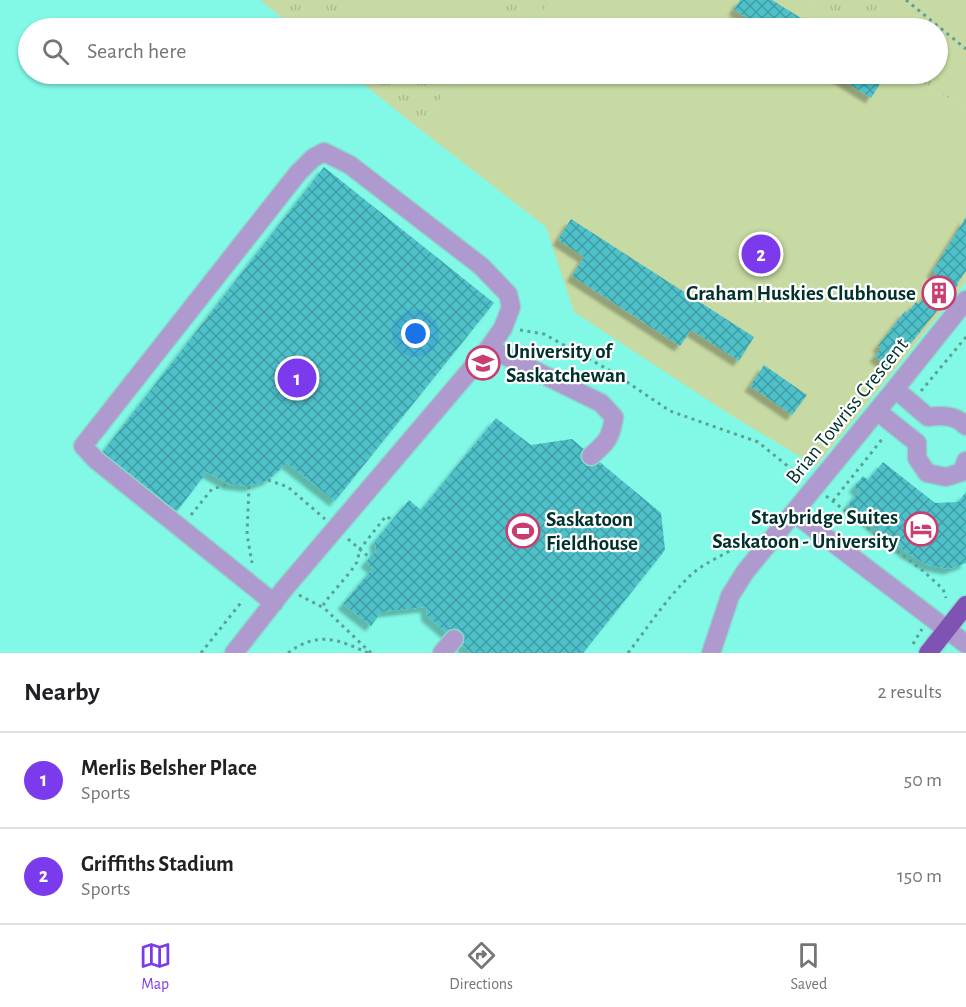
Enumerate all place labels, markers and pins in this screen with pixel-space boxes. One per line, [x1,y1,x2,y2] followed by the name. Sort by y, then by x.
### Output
[742,232,780,276] pin: 2
[921,275,957,311] building icon: Graham Huskies Clubhouse
[686,283,916,304] place label: Graham Huskies Clubhouse
[506,341,626,386] place label: University of Saskatchewan
[465,345,501,381] school or university icon: University of Saskatchewan
[278,356,316,400] pin: 1
[712,507,899,552] place label: Staybridge Suites Saskatoon - University
[546,509,638,554] place label: Saskatoon Fieldhouse
[903,511,939,547] hotel icon: Staybridge Suites Saskatoon - University
[505,513,541,549] sports icon: Saskatoon Fieldhouse

